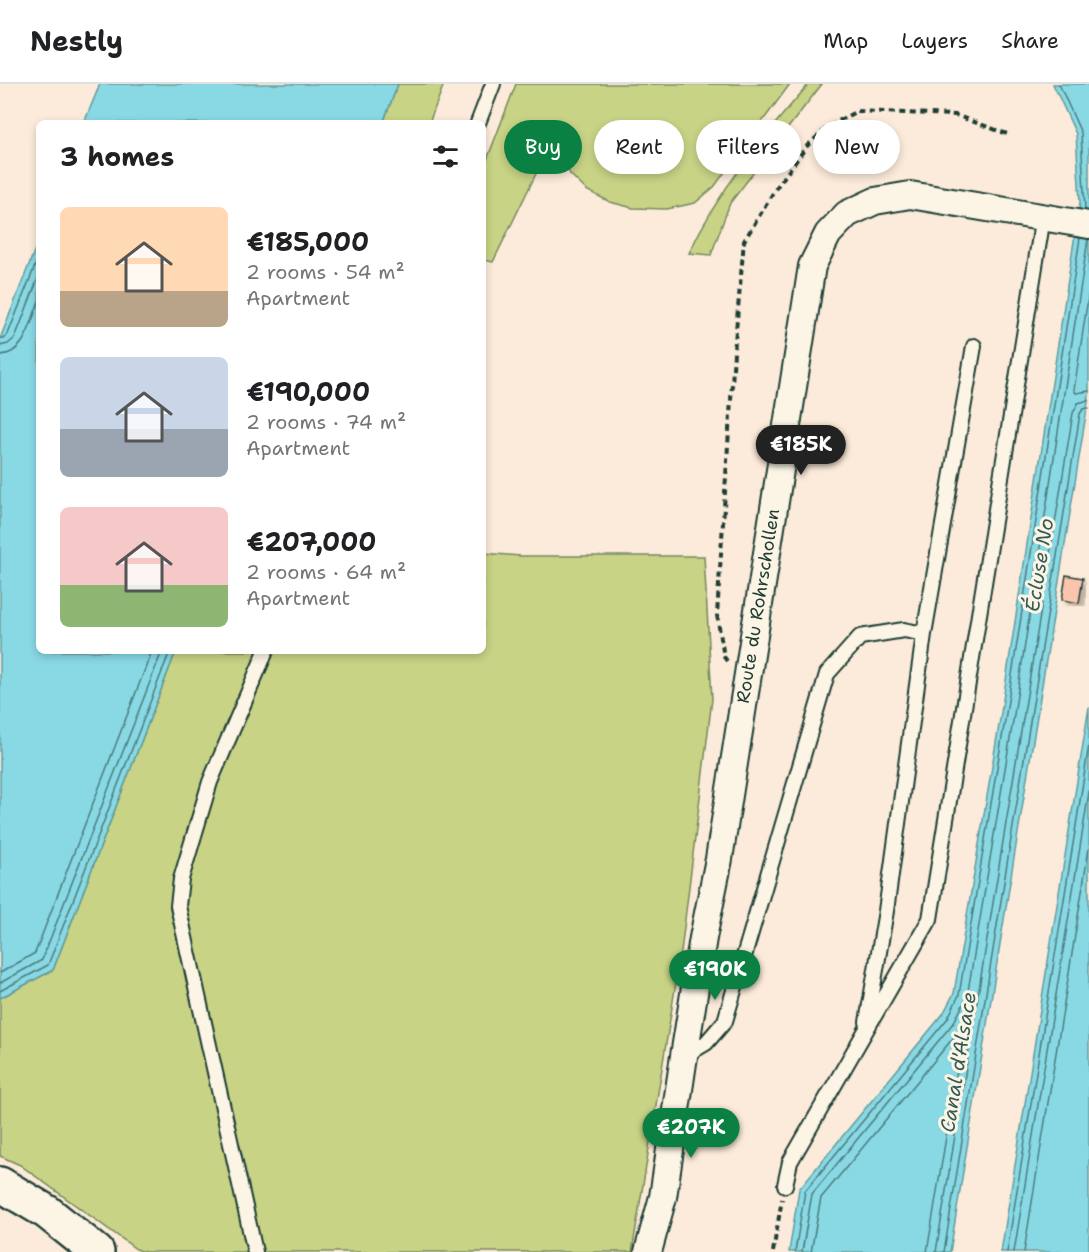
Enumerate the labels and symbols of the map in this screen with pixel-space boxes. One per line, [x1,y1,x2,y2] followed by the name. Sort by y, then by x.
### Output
[759,425,843,476] pin: €185K
[731,507,785,705] street label: Route du Rohrschollen
[1019,516,1059,614] water label: Écluse No
[673,950,757,1001] pin: €190K
[934,990,982,1134] water label: Canal d'Alsace
[649,1108,733,1159] pin: €207K

